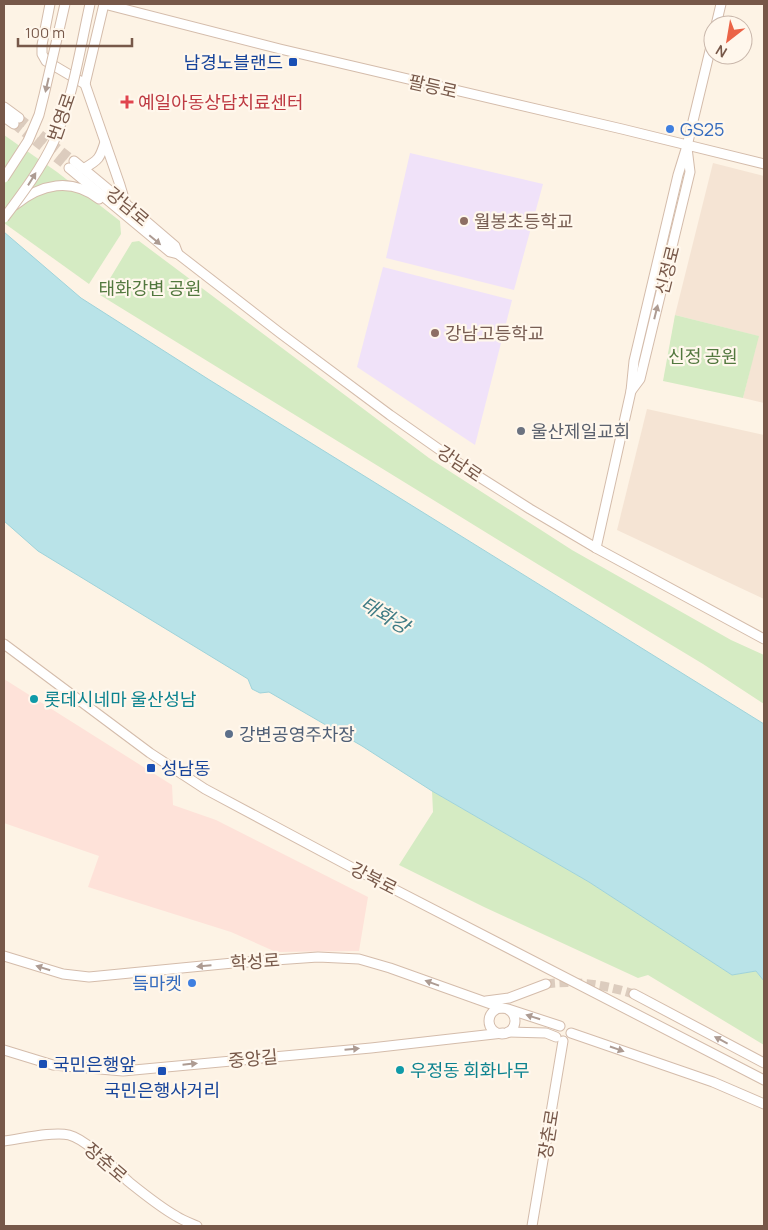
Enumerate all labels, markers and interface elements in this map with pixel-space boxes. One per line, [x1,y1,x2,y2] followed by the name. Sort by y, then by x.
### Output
[18,15,131,47] scale bar
[703,15,753,65] north arrow
[25,22,65,43] text: 100 m
[712,41,730,62] text: N
[184,50,283,74] place label: 남경노블랜드
[287,56,299,68] marker: 남경노블랜드
[406,69,460,103] street label: 팔등로
[43,78,51,93] one-way arrow
[42,90,80,144] street label: 번영로
[138,90,304,114] place label: 예일아동상담치료센터
[120,95,134,109] marker: 예일아동상담치료센터
[680,117,724,141] place label: GS25
[664,123,676,135] marker: GS25
[27,172,37,185] one-way arrow
[101,181,155,231] street label: 강남로
[474,209,573,233] place label: 월봉초등학교
[458,215,470,227] marker: 월봉초등학교
[149,234,161,246] one-way arrow
[649,243,685,297] street label: 신정로
[99,276,201,300] park label: 태화강변 공원
[652,305,660,320] one-way arrow
[445,321,544,345] place label: 강남고등학교
[429,327,441,339] marker: 강남고등학교
[668,344,738,368] park label: 신정 공원
[531,419,630,443] place label: 울산제일교회
[515,425,527,437] marker: 울산제일교회
[433,439,487,487] street label: 강남로
[356,590,416,641] water label: 태화강
[44,687,197,711] place label: 롯데시네마 울산성남
[28,693,40,705] marker: 롯데시네마 울산성남
[239,722,355,746] place label: 강변공영주차장
[223,728,235,740] marker: 강변공영주차장
[161,756,211,780] place label: 성남동
[145,762,157,774] marker: 성남동
[346,856,402,900] street label: 강북로
[229,947,281,975] street label: 학성로
[195,962,211,970] one-way arrow
[35,964,50,972] one-way arrow
[132,971,182,995] place label: 듴마켓
[186,977,198,989] marker: 듴마켓
[424,979,439,987] one-way arrow
[525,1013,540,1021] one-way arrow
[714,1036,729,1044] one-way arrow
[227,1044,279,1072] street label: 중앙길
[344,1045,360,1053] one-way arrow
[610,1046,625,1053] one-way arrow
[53,1052,136,1076] place label: 국민은행앞
[37,1058,49,1070] marker: 국민은행앞
[410,1058,530,1082] place label: 우정동 회화나무
[182,1060,198,1068] one-way arrow
[394,1064,406,1076] marker: 우정동 회화나무
[156,1065,168,1077] marker: 국민은행사거리
[104,1078,220,1102] place label: 국민은행사거리
[532,1108,564,1160] street label: 장춘로
[79,1137,133,1187] street label: 장춘로

